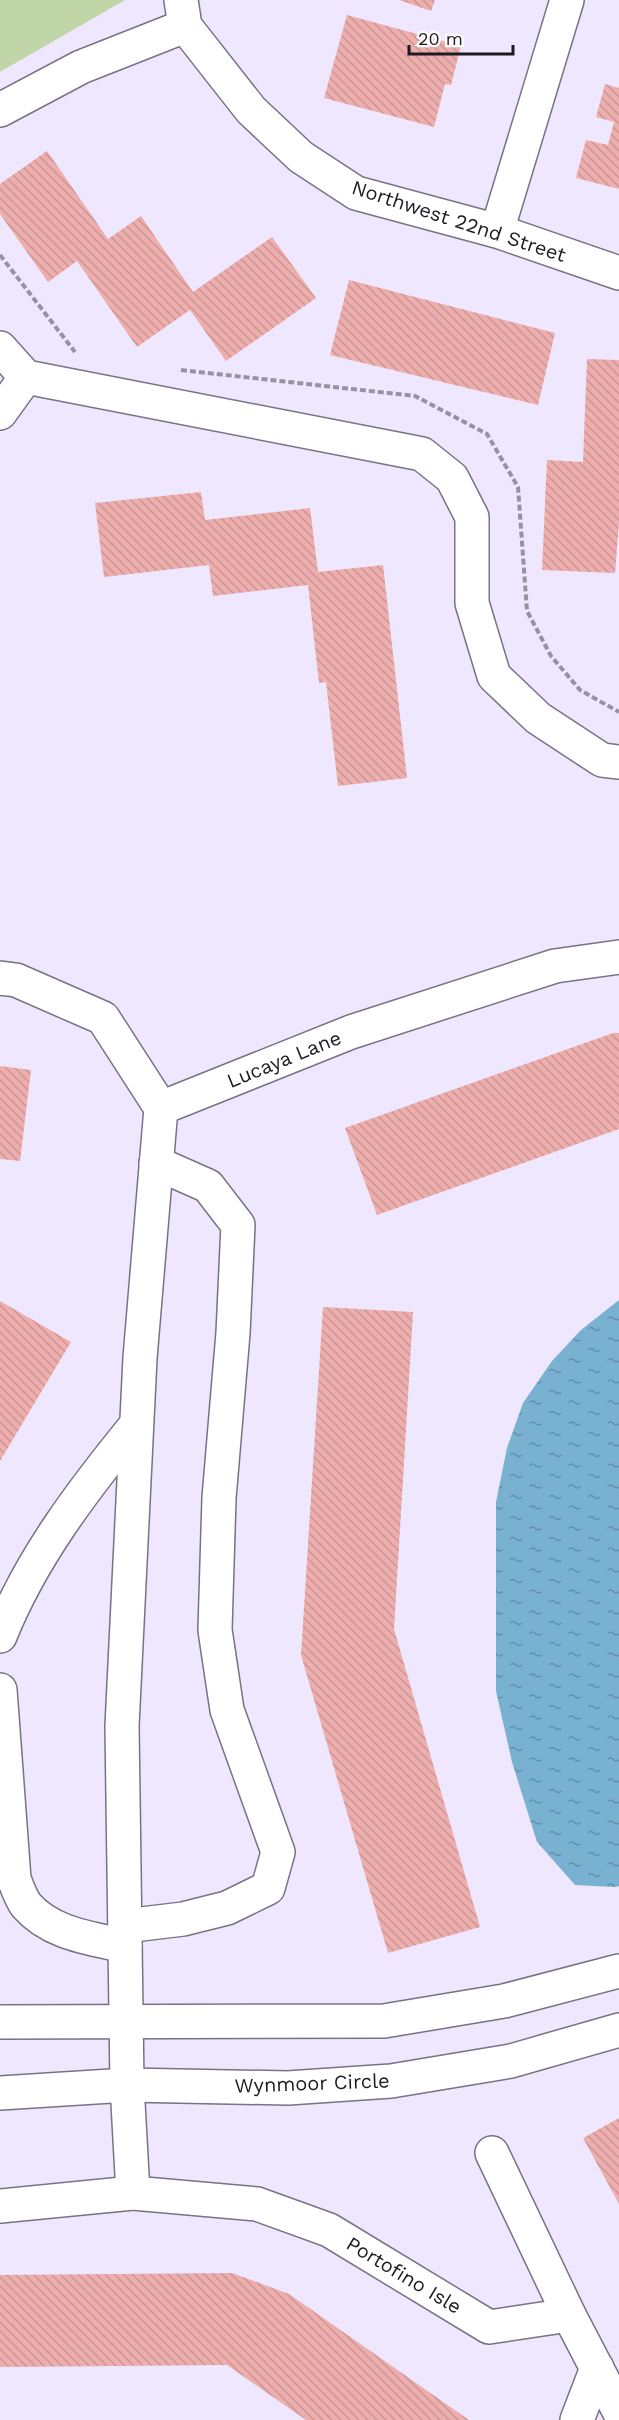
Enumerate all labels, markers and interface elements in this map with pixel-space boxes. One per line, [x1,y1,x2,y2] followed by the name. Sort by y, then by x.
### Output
[409,18,512,56] scale bar
[418,28,463,49] text: 20 m
[349,175,570,267] street label: Northwest 22nd Street
[223,1025,345,1093] street label: Lucaya Lane
[234,2068,390,2098] street label: Wynmoor Circle
[342,2231,466,2319] street label: Portofino Isle

